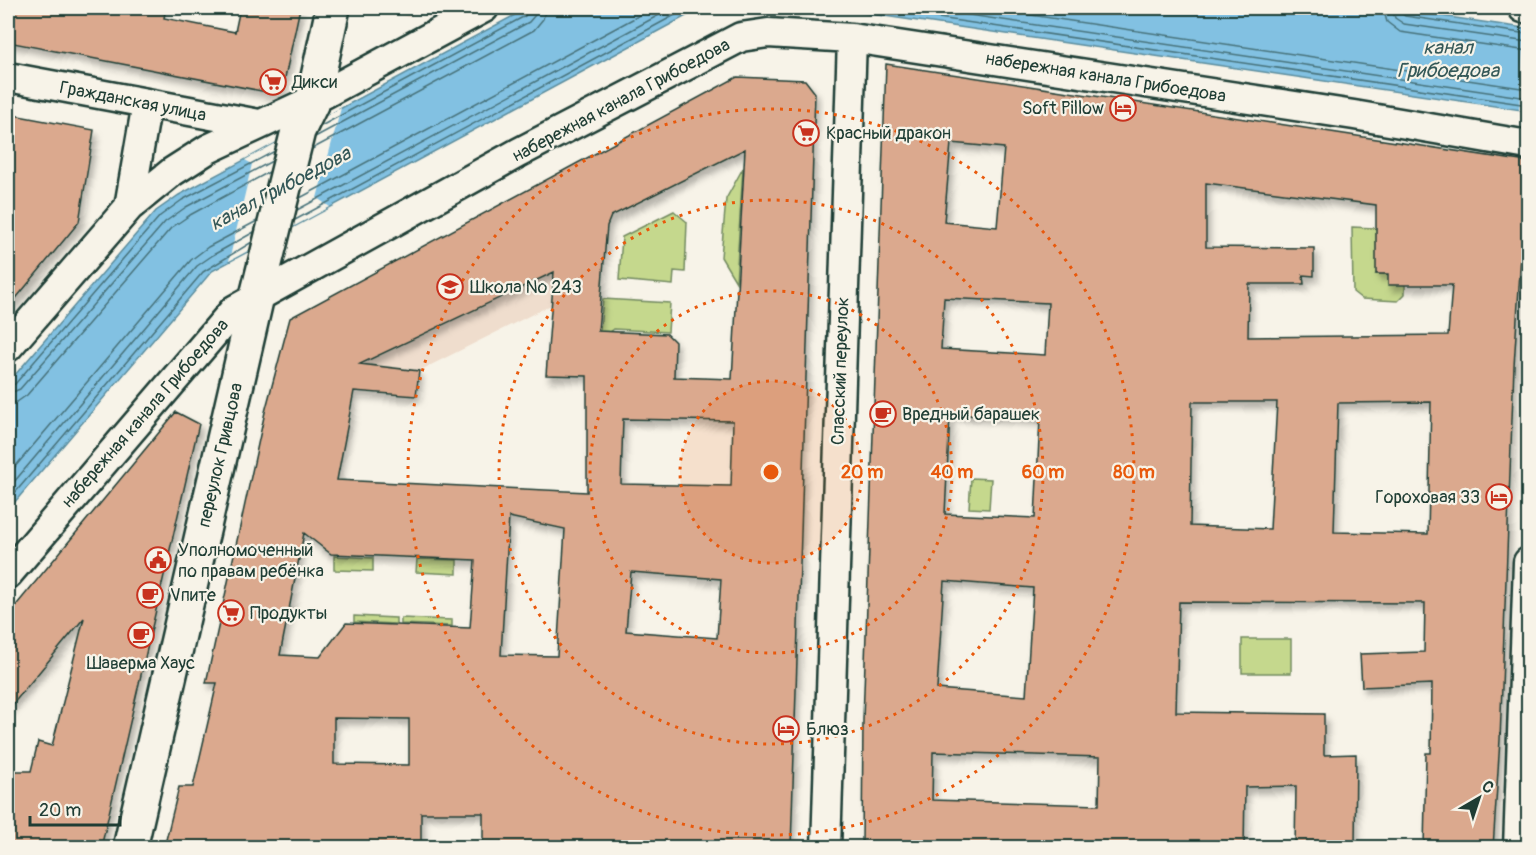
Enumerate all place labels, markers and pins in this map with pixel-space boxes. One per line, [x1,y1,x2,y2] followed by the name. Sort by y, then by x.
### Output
[258,67,288,97] supermarket icon: Дикси
[291,71,337,94] place label: Дикси
[1108,93,1138,123] hotel icon: Soft Pillow
[1022,97,1104,120] place label: Soft Pillow
[791,118,821,148] supermarket icon: Красный дракон
[826,122,951,145] place label: Красный дракон
[435,272,465,302] school or university icon: Школа № 243
[470,276,582,299] place label: Школа № 243
[868,399,898,429] cafe icon: Вредный барашек
[902,403,1040,426] place label: Вредный барашек
[761,462,781,482] centre of rings
[1484,482,1514,512] hotel icon: Гороховая 33
[1375,486,1480,509] place label: Гороховая 33
[178,539,324,583] place label: Уполномоченный по правам ребёнка
[143,545,173,575] public building icon: Уполномоченный по правам ребёнка
[135,580,165,610] cafe icon: Vпите
[170,584,216,607] place label: Vпите
[216,598,246,628] supermarket icon: Продукты
[250,602,327,625] place label: Продукты
[126,620,156,650] cafe icon: Шаверма Хаус
[87,652,195,675] place label: Шаверма Хаус
[771,714,801,744] hotel icon: Блюз
[806,718,849,741] place label: Блюз

